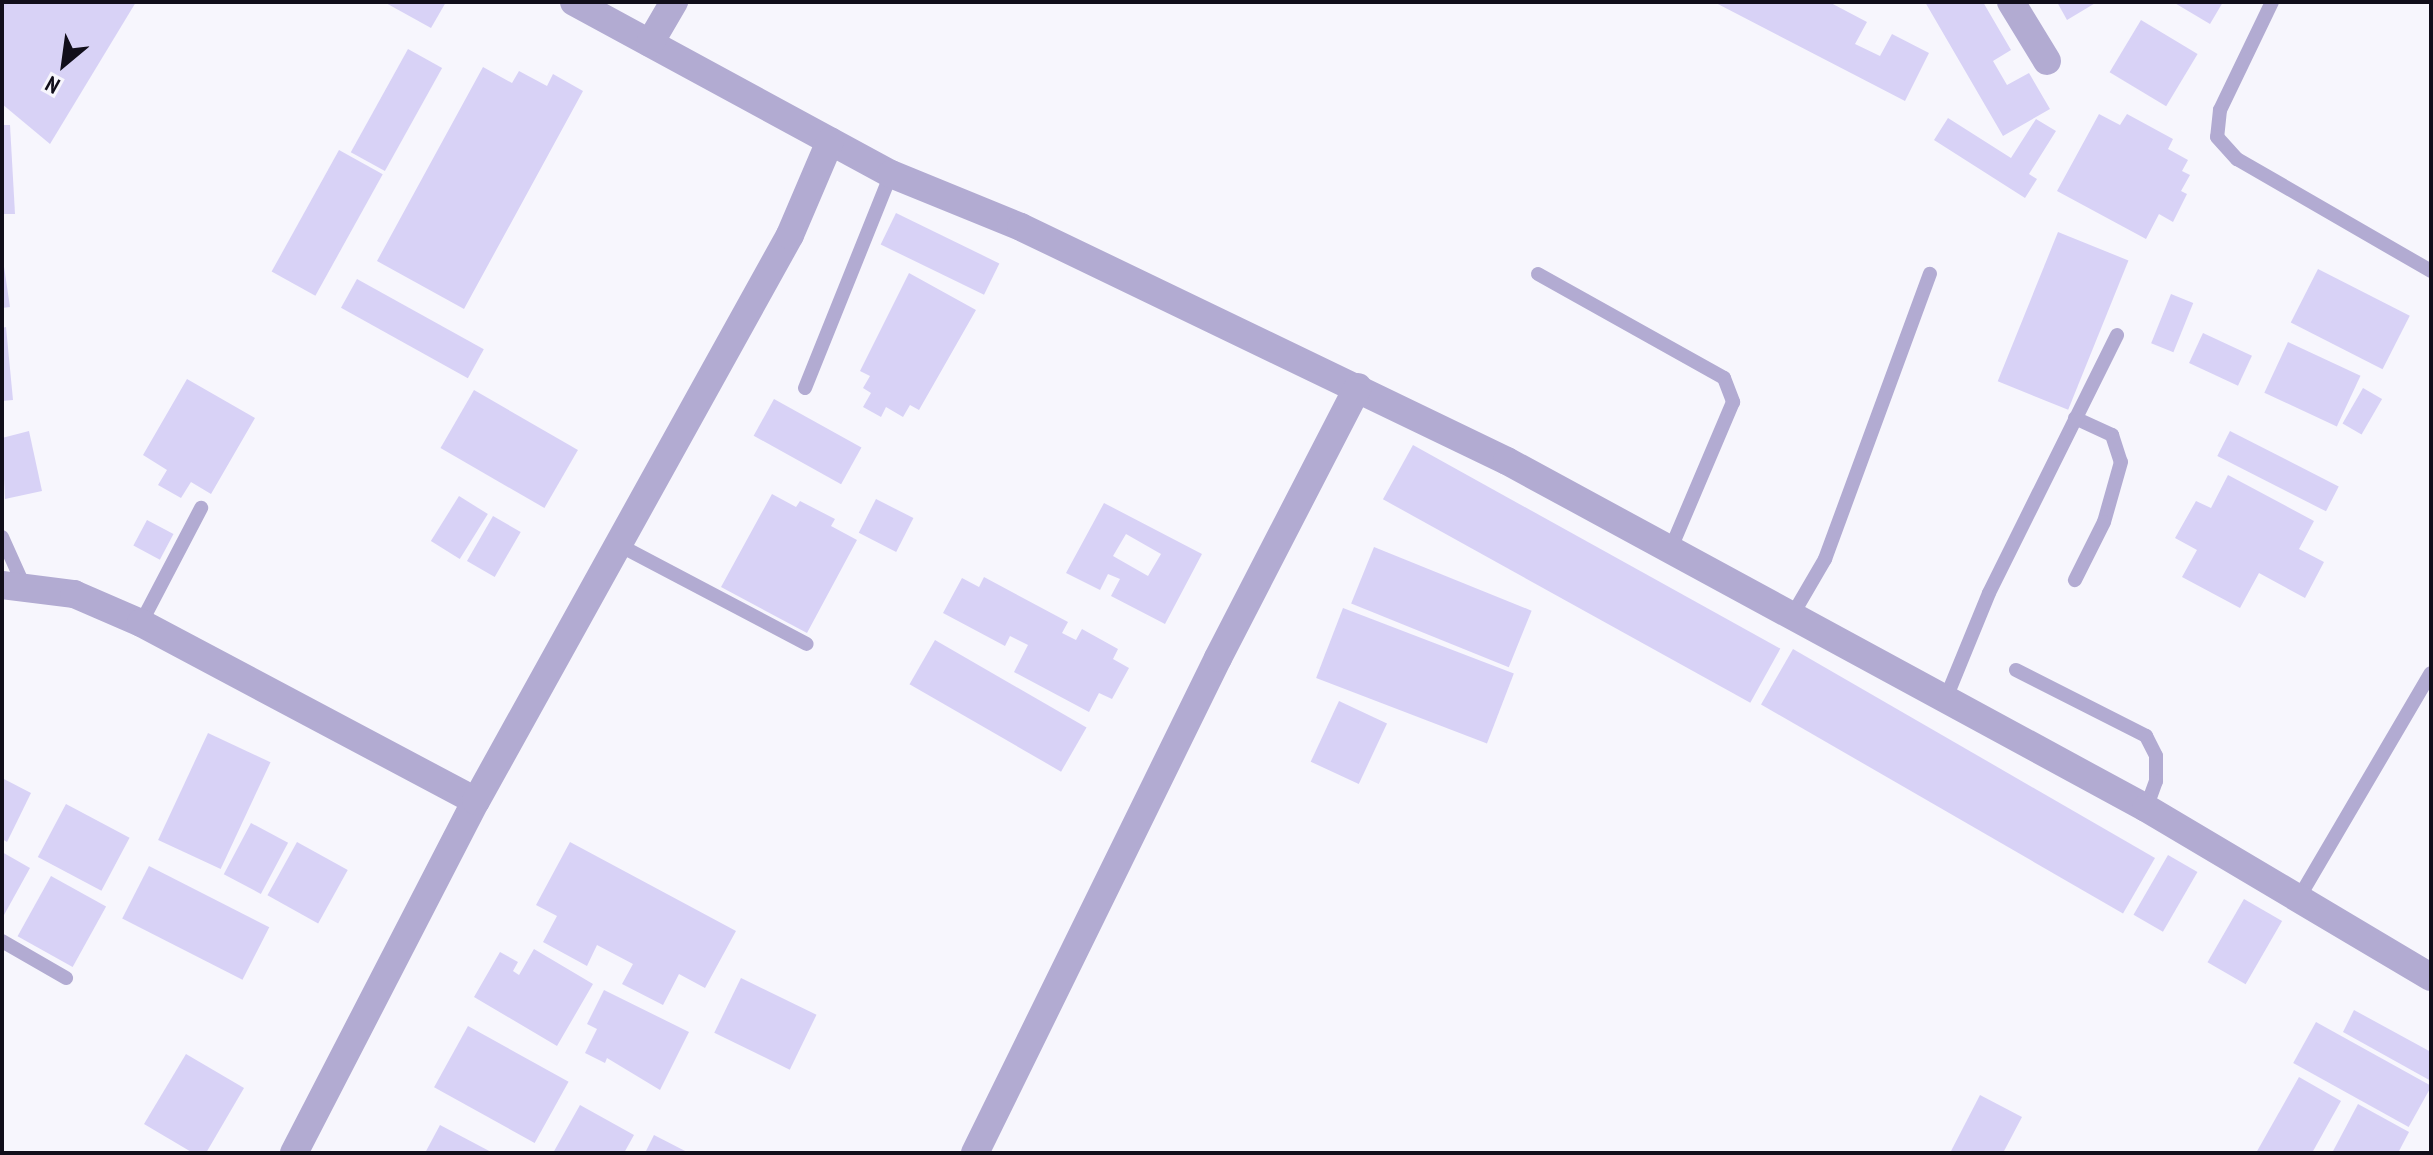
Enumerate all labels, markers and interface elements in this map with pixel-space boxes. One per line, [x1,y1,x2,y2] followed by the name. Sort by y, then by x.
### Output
[24,24,104,104] north arrow
[40,70,64,100] text: N

